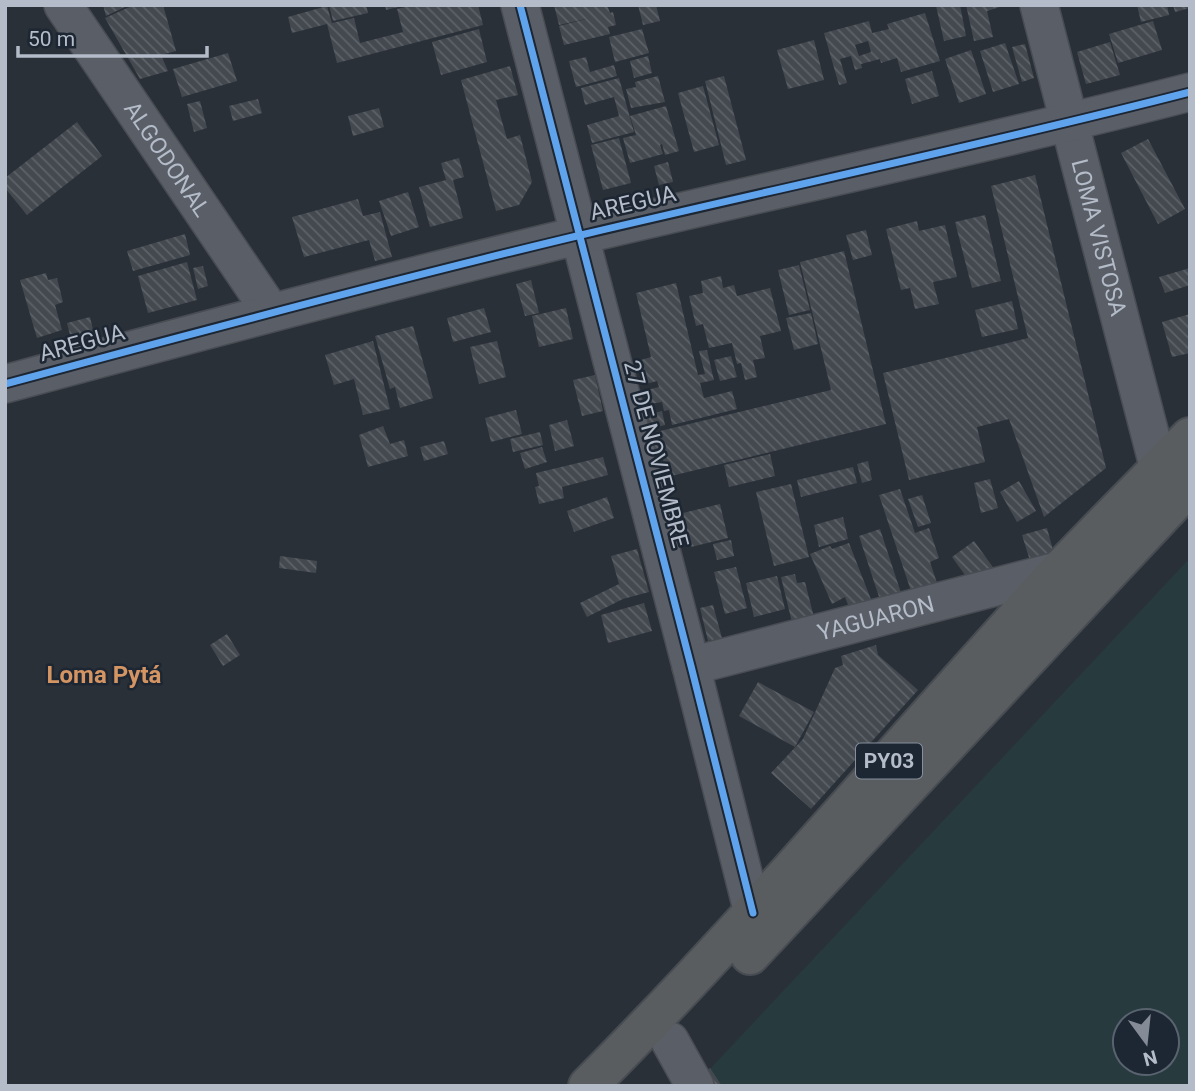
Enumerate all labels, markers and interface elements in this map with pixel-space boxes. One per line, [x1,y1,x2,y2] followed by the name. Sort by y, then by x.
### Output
[18,14,206,58] scale bar
[28,27,75,51] text: 50 m
[119,96,216,222] street label: ALGODONAL
[1066,156,1132,319] street label: LOMA VISTOSA
[587,180,679,226] street label: AREGUA
[36,319,128,367] street label: AREGUA
[618,357,694,551] street label: 27 DE NOVIEMBRE
[815,590,937,646] street label: YAGUARON
[47,661,162,689] district label: Loma Pytá
[856,744,922,778] road number: PY03
[1111,1007,1181,1077] north arrow
[1141,1045,1160,1071] text: N

